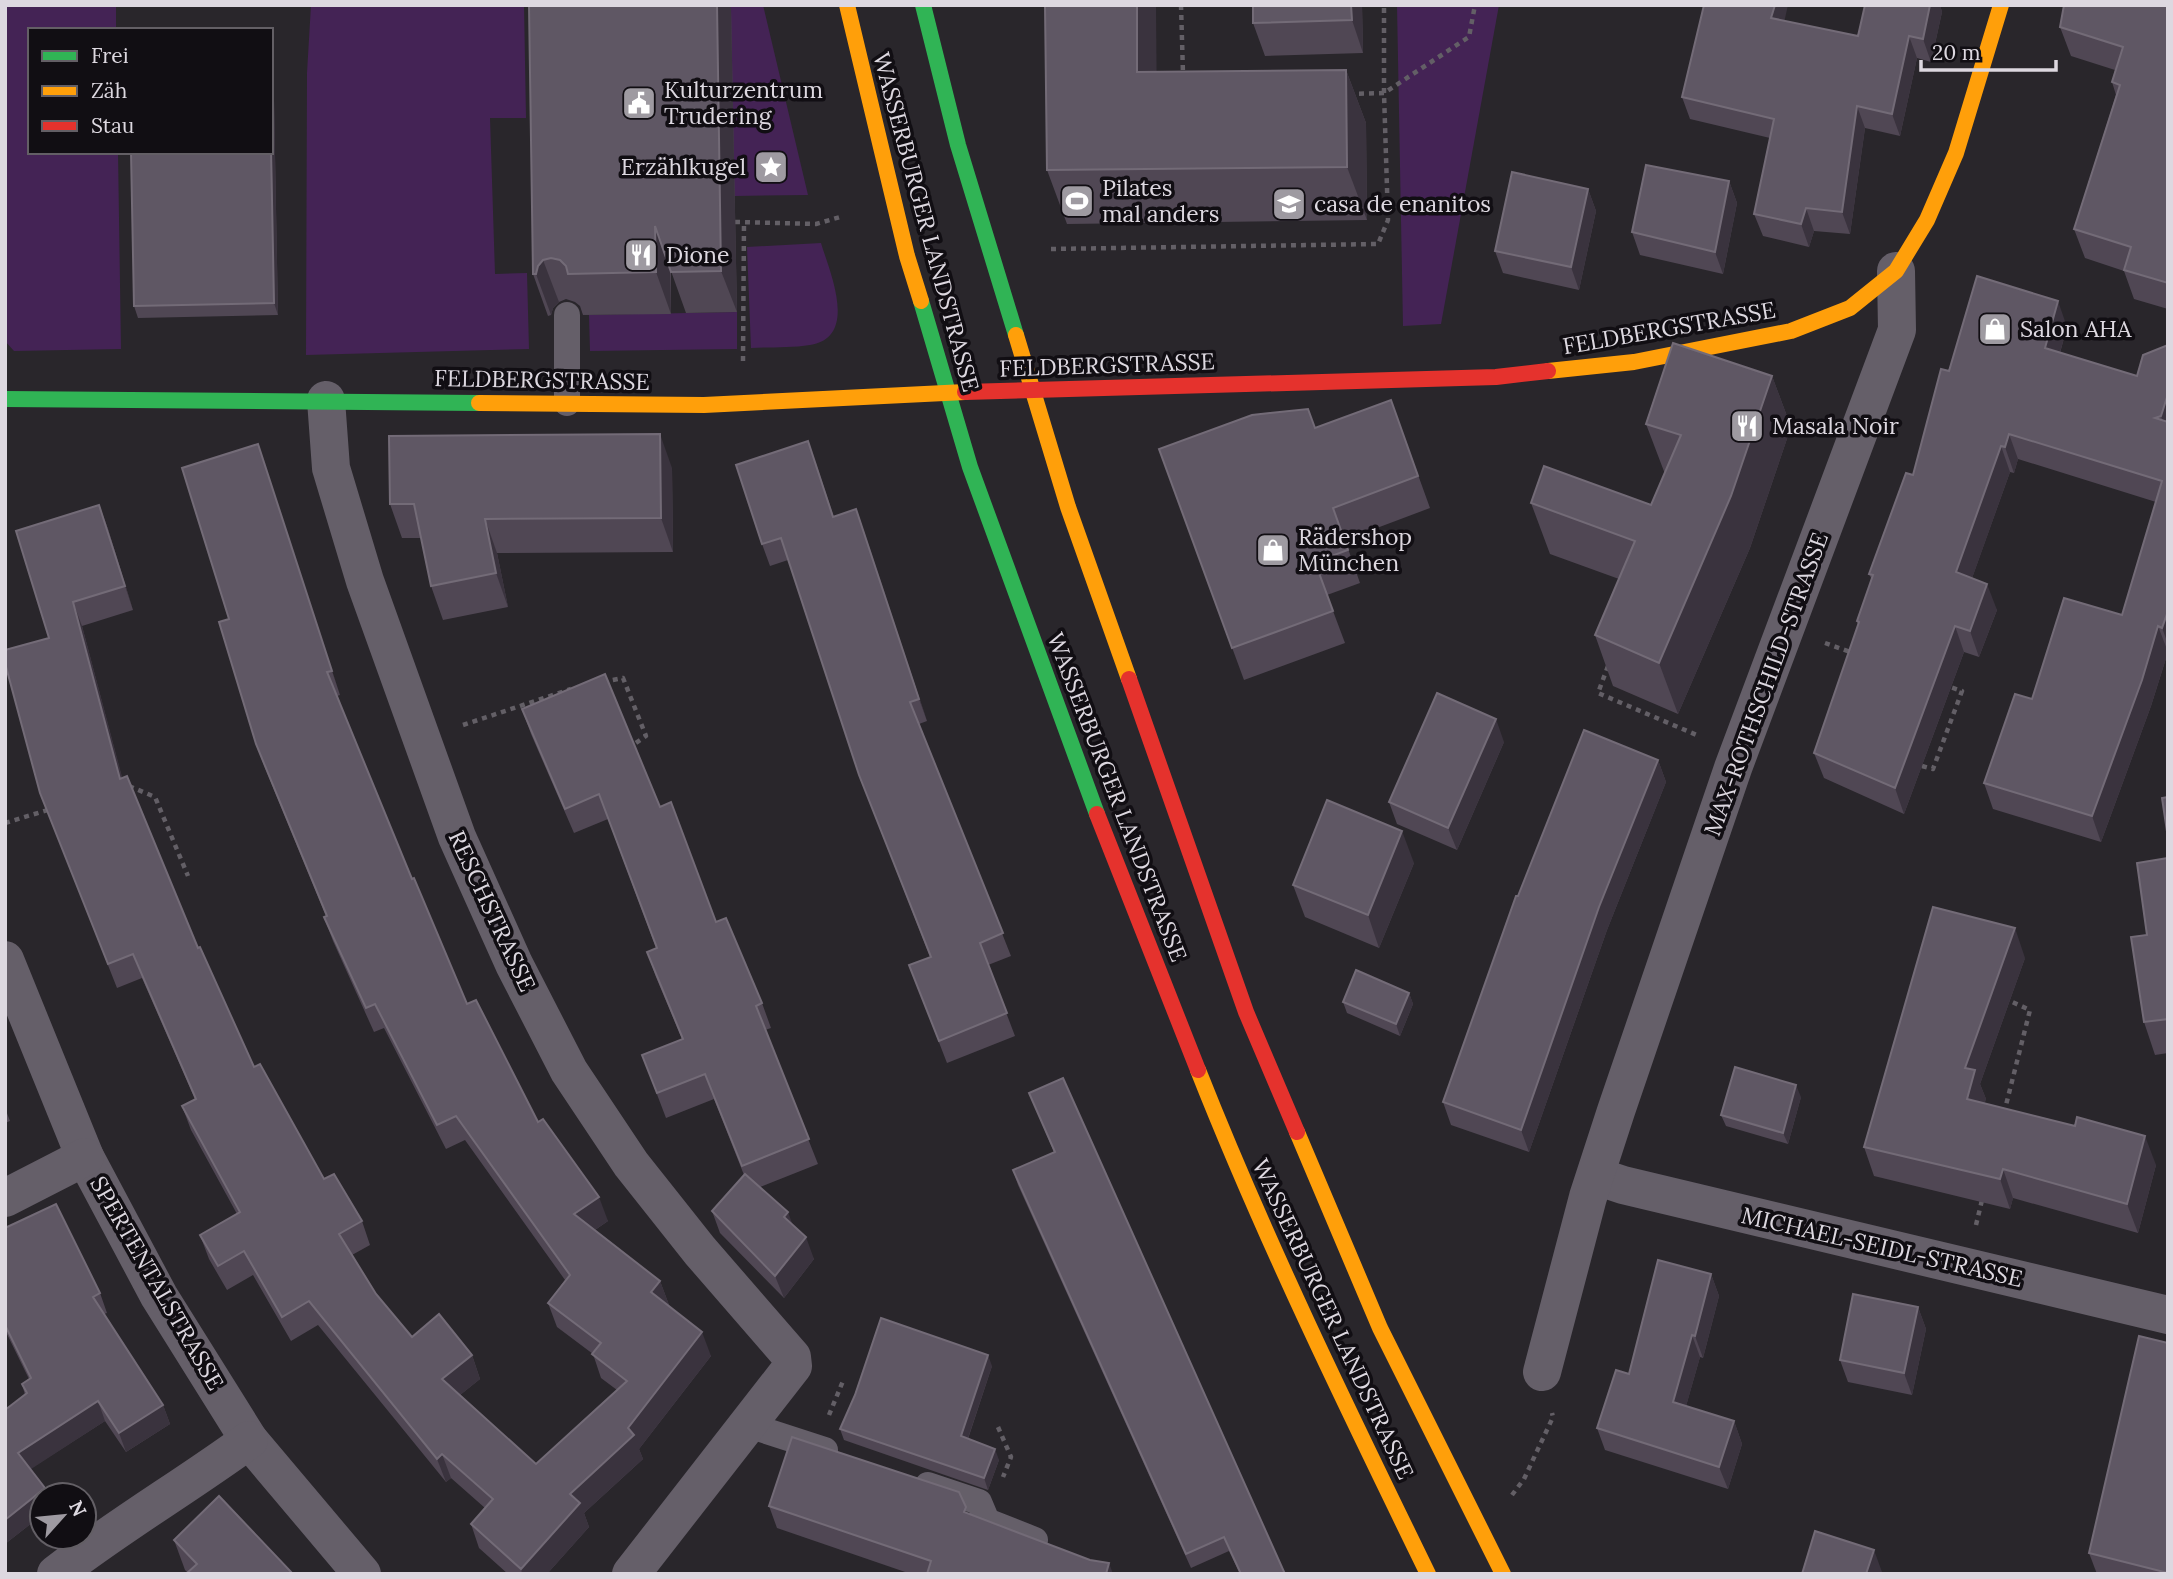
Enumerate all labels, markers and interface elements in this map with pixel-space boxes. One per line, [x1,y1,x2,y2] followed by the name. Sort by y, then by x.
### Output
[28,28,273,154] legend
[1921,28,2056,72] scale bar
[1932,39,1981,66] text: 20 m
[91,42,129,69] text: Frei
[867,49,986,395] street label: WASSERBURGER LANDSTRASSE
[664,75,823,130] place label: Kulturzentrum Trudering
[91,77,127,104] text: Zäh
[620,84,658,122] public building icon: Kulturzentrum Trudering
[91,112,134,139] text: Stau
[752,148,790,186] place icon: Erzählkugel
[621,152,746,181] place label: Erzählkugel
[1102,173,1219,228] place label: Pilates mal anders
[1058,182,1096,220] sports icon: Pilates mal anders
[1270,185,1308,223] school or university icon: casa de enanitos
[1314,189,1491,218] place label: casa de enanitos
[622,236,660,274] restaurant icon: Dione
[666,240,729,269] place label: Dione
[1560,295,1778,361] street label: FELDBERGSTRASSE
[1976,310,2014,348] shop icon: Salon AHA
[2020,314,2132,343] place label: Salon AHA
[999,346,1215,383] street label: FELDBERGSTRASSE
[434,363,650,396] street label: FELDBERGSTRASSE
[1728,407,1766,445] restaurant icon: Masala Noir
[1772,411,1899,440] place label: Masala Noir
[1298,522,1412,577] place label: Rädershop München
[1697,528,1834,839] street label: MAX-ROTHSCHILD-STRASSE
[1254,531,1292,569] shop icon: Rädershop München
[1041,628,1194,965] street label: WASSERBURGER LANDSTRASSE
[443,826,542,996] street label: RESCHSTRASSE
[1246,1154,1421,1484] street label: WASSERBURGER LANDSTRASSE
[84,1171,231,1395] street label: SPERTENTALSTRASSE
[1739,1200,2026,1293] street label: MICHAEL-SEIDL-STRASSE
[28,1481,98,1551] north arrow
[64,1496,92,1521] text: N

